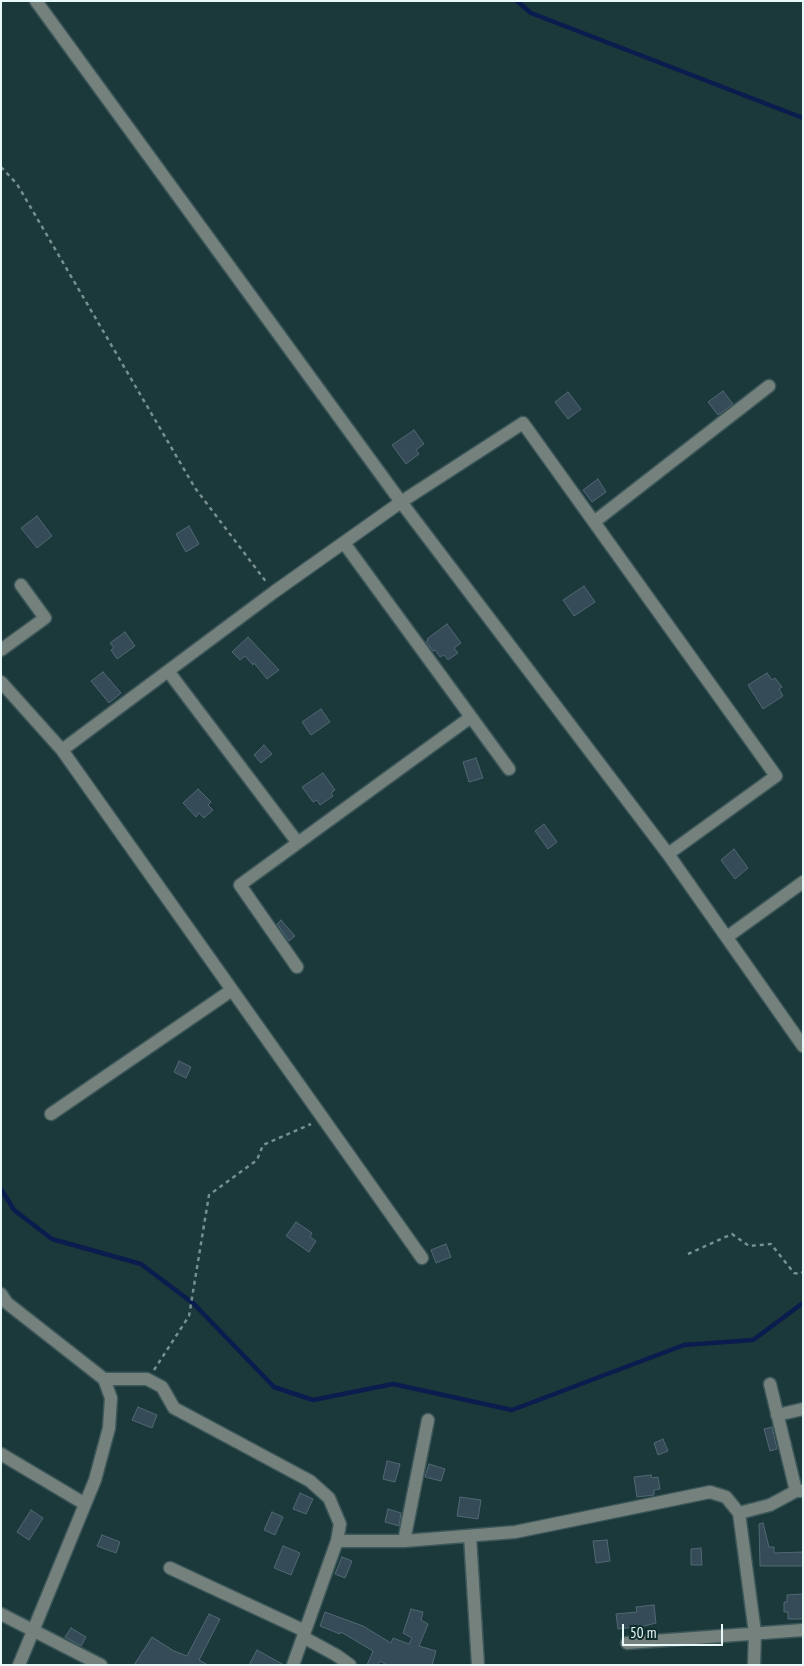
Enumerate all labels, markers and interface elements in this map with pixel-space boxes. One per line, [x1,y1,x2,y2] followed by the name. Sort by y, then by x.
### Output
[624,1614,725,1646] scale bar
[630,1623,656,1642] text: 50 m

